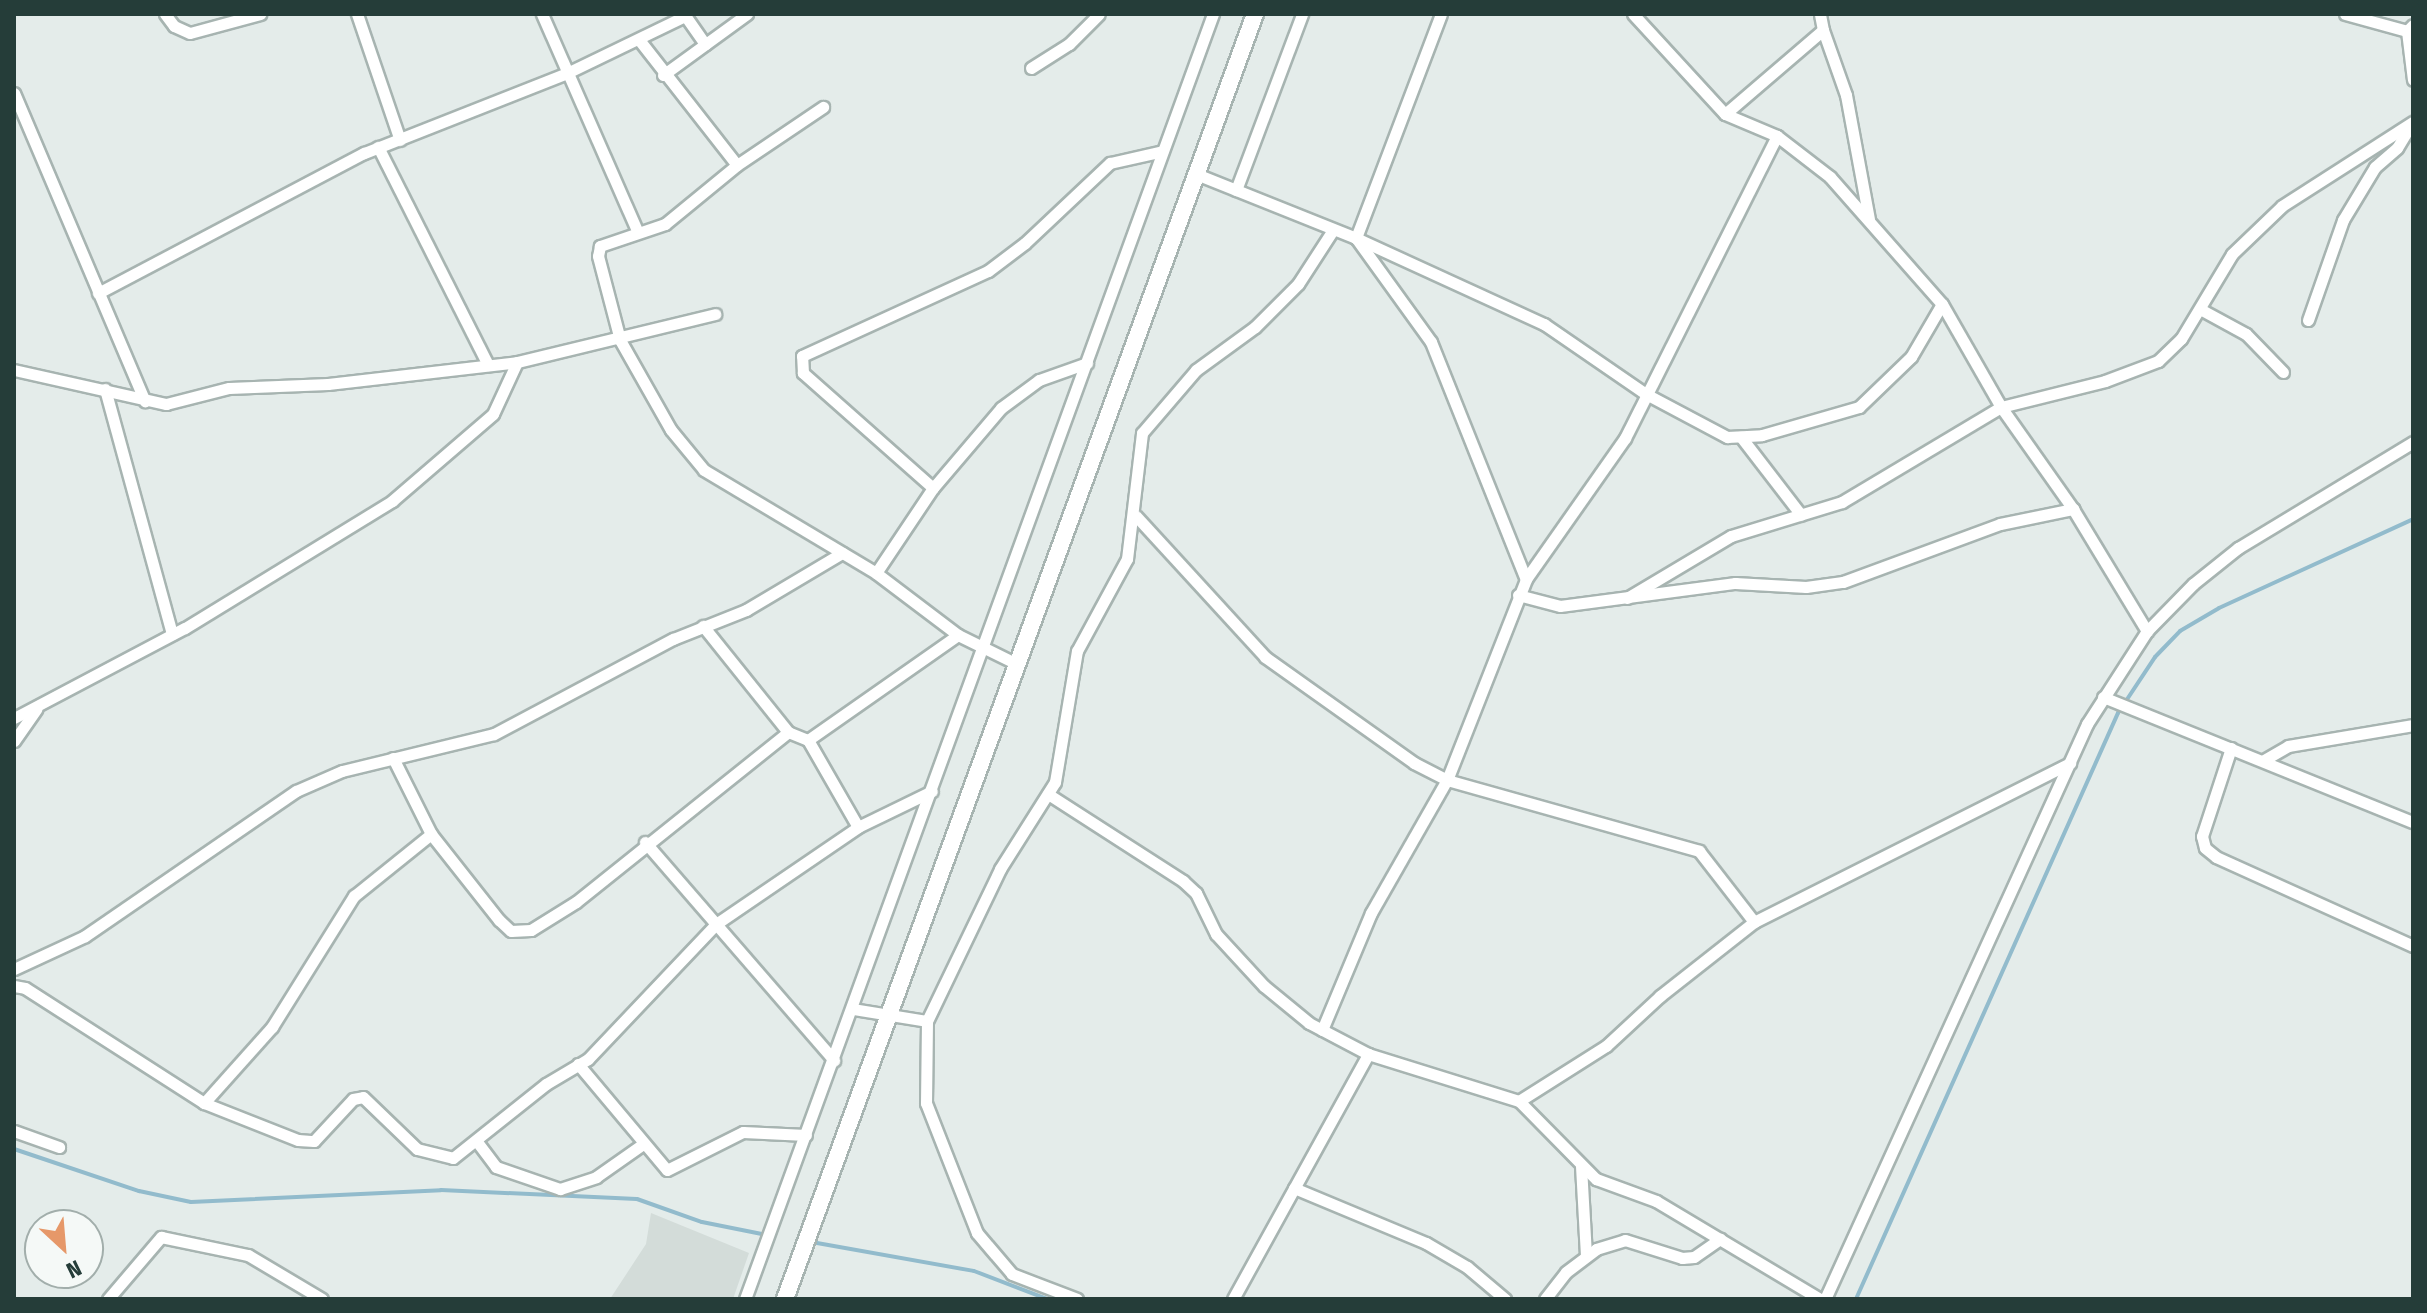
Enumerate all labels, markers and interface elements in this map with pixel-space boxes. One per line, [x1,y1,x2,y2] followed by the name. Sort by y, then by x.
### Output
[24,1209,104,1289] north arrow
[62,1254,86,1284] text: N

